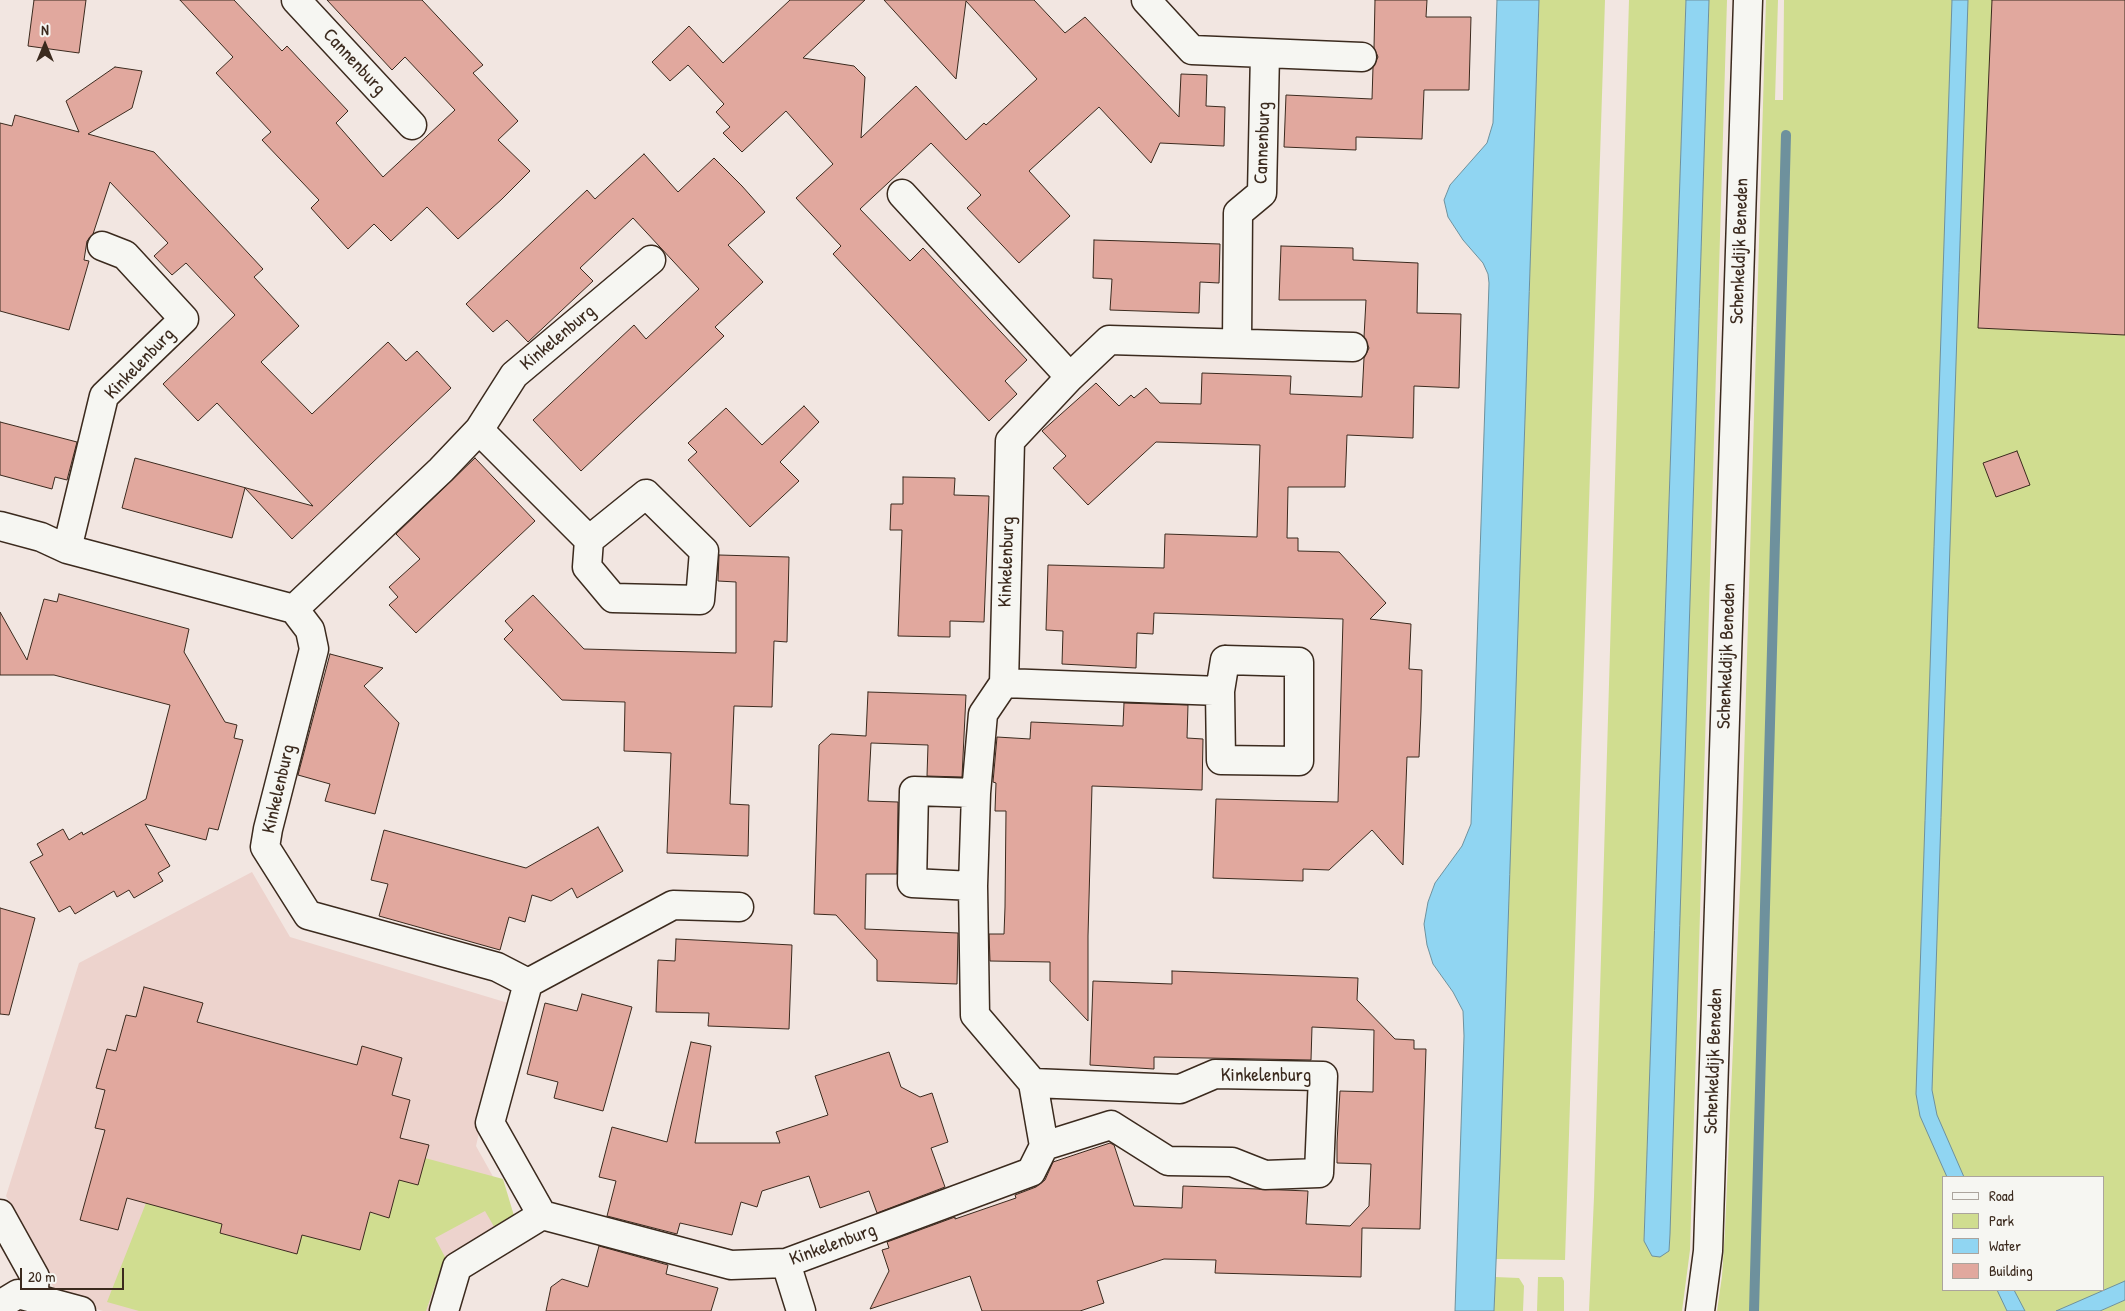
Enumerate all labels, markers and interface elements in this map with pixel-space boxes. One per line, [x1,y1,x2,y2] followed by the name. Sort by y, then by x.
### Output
[20,20,70,70] north arrow
[41,20,49,39] text: N
[318,24,390,100] street label: Cannenburg
[1250,101,1276,185] street label: Cannenburg
[1726,178,1754,324] street label: Schenkeldijk Beneden
[516,300,600,376] street label: Kinkelenburg
[100,323,180,405] street label: Kinkelenburg
[994,516,1020,608] street label: Kinkelenburg
[1713,583,1741,729] street label: Schenkeldijk Beneden
[258,742,300,836] street label: Kinkelenburg
[1700,988,1728,1134] street label: Schenkeldijk Beneden
[1221,1065,1311,1087] street label: Kinkelenburg
[1942,1176,2105,1291] legend
[1989,1185,2014,1206] text: Road
[1989,1210,2014,1231] text: Park
[787,1219,879,1271] street label: Kinkelenburg
[1989,1235,2021,1256] text: Water
[22,1258,126,1290] scale bar
[1989,1260,2033,1281] text: Building
[28,1266,55,1287] text: 20 m

